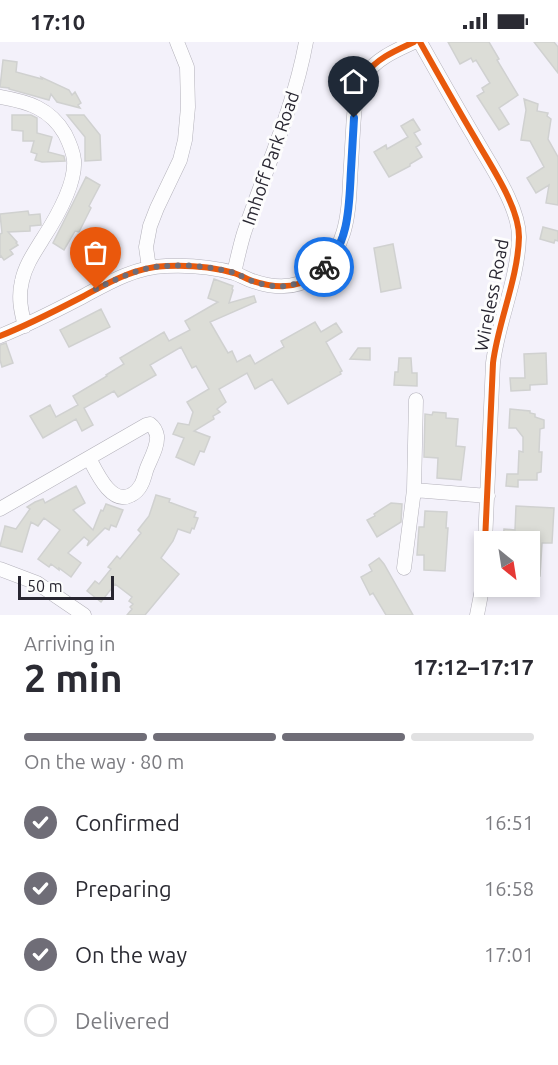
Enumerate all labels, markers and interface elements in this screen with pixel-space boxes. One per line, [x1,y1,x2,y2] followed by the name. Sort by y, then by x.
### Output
[30,9,85,34] text: 17:10
[328,56,379,118] pin
[337,65,370,98] icon: home
[238,88,302,228] street label: Imhoff Park Road
[70,227,121,289] pin
[79,236,112,269] icon: bag
[294,237,354,297] courier
[470,237,512,353] street label: Wireless Road
[308,251,341,284] icon: bike
[474,531,540,597] north arrow
[474,531,540,597] map controls
[18,573,114,600] scale bar
[27,577,63,595] text: 50 m
[24,632,115,655] text: Arriving in
[413,654,534,679] text: 17:12–17:17
[24,656,123,699] text: 2 min
[24,750,184,773] text: On the way · 80 m
[24,806,57,839] icon: check
[75,810,180,835] text: Confirmed
[484,811,534,834] text: 16:51
[24,872,57,905] icon: check
[75,876,172,901] text: Preparing
[484,877,534,900] text: 16:58
[24,938,57,971] icon: check
[75,942,187,967] text: On the way
[484,943,534,966] text: 17:01
[75,1008,170,1033] text: Delivered

